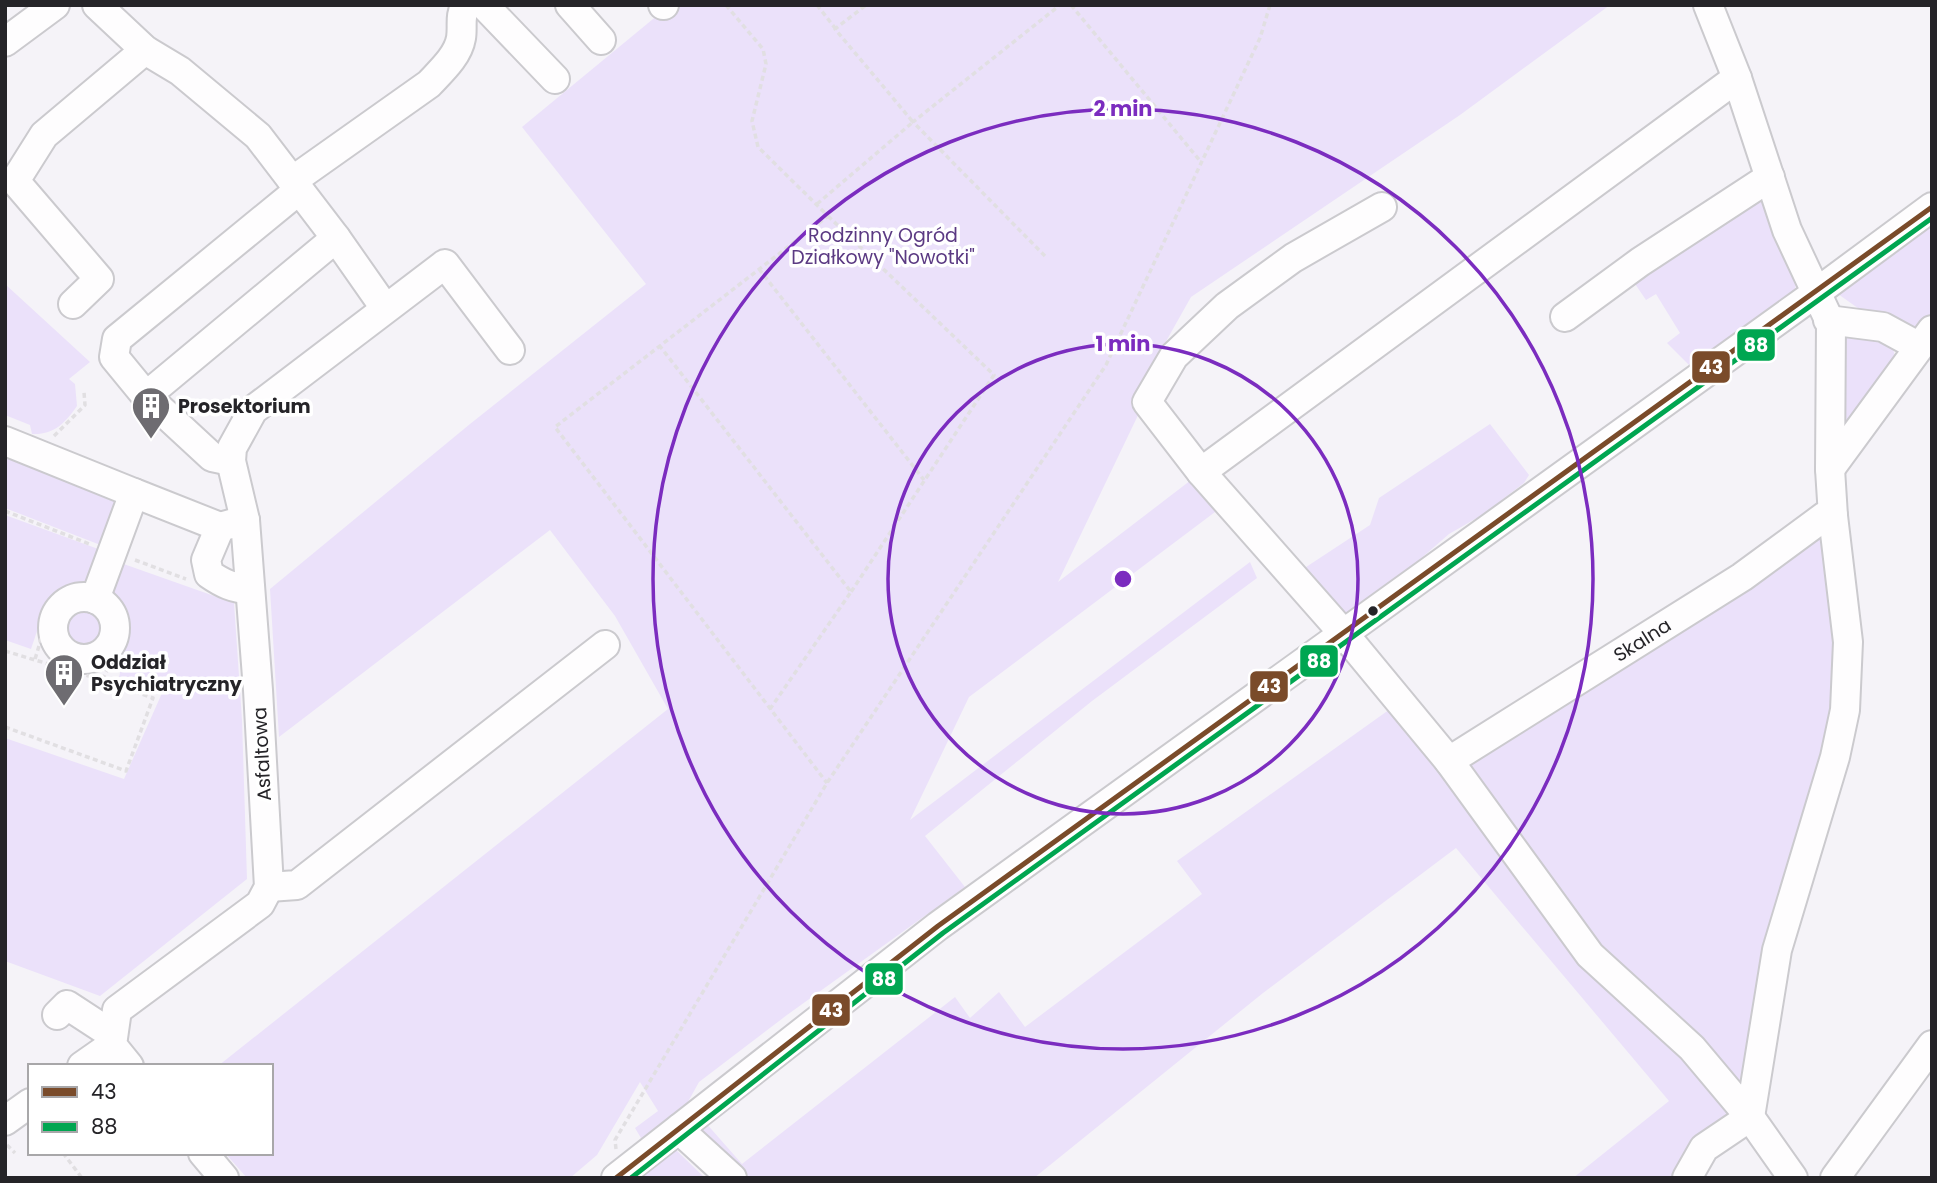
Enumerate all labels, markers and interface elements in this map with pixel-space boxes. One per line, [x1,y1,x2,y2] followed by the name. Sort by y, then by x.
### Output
[1093,94,1153,123] text: 2 min
[791,222,975,271] park label: Rodzinny Ogród Działkowy "Nowotki"
[1736,328,1776,362] line badge: 88
[1096,329,1150,358] text: 1 min
[1744,332,1768,359] text: 88
[1691,350,1731,384] line badge: 43
[1699,354,1723,381] text: 43
[130,385,172,440] building icon: Prosektorium
[178,393,311,420] place label: Prosektorium
[1111,567,1135,591] centre of rings
[1366,604,1380,618] unlabelled marker
[1608,611,1676,668] street label: Skalna
[1299,644,1339,678] line badge: 88
[1307,648,1331,675] text: 88
[91,649,243,698] place label: Oddział Psychiatryczny
[43,652,85,707] building icon: Oddział Psychiatryczny
[1249,670,1289,703] line badge: 43
[1257,673,1281,700] text: 43
[246,706,278,802] street label: Asfaltowa
[864,962,904,996] line badge: 88
[872,966,896,993] text: 88
[811,993,851,1027] line badge: 43
[819,997,843,1024] text: 43
[28,1064,273,1155] legend
[91,1077,117,1106] text: 43
[91,1112,118,1141] text: 88

